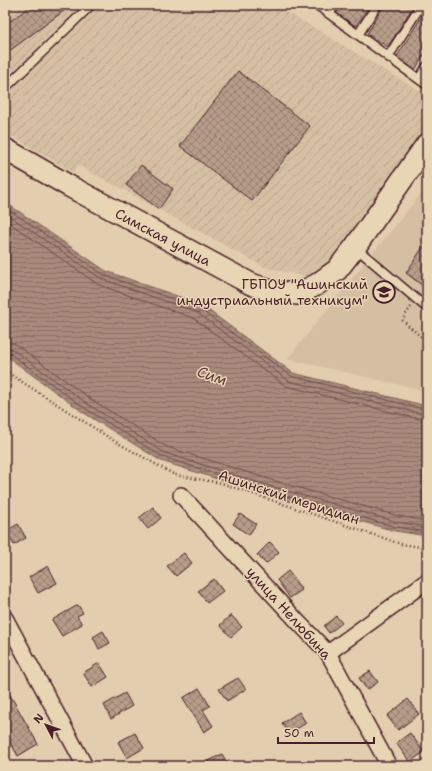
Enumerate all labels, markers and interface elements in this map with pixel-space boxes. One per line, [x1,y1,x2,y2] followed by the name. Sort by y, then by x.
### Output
[112,204,214,270] street label: Симская улица
[176,275,368,309] place label: ГБПОУ "Ашинский индустриальный техникум"
[371,279,397,305] school or university icon: ГБПОУ "Ашинский индустриальный техникум"
[194,361,230,391] water label: Сим
[216,466,362,528] street label: Ашинский меридиан
[243,563,336,663] street label: улица Нелюбина
[26,705,66,745] north arrow
[30,710,48,727] text: N
[278,719,374,745] scale bar
[284,725,314,741] text: 50 m

